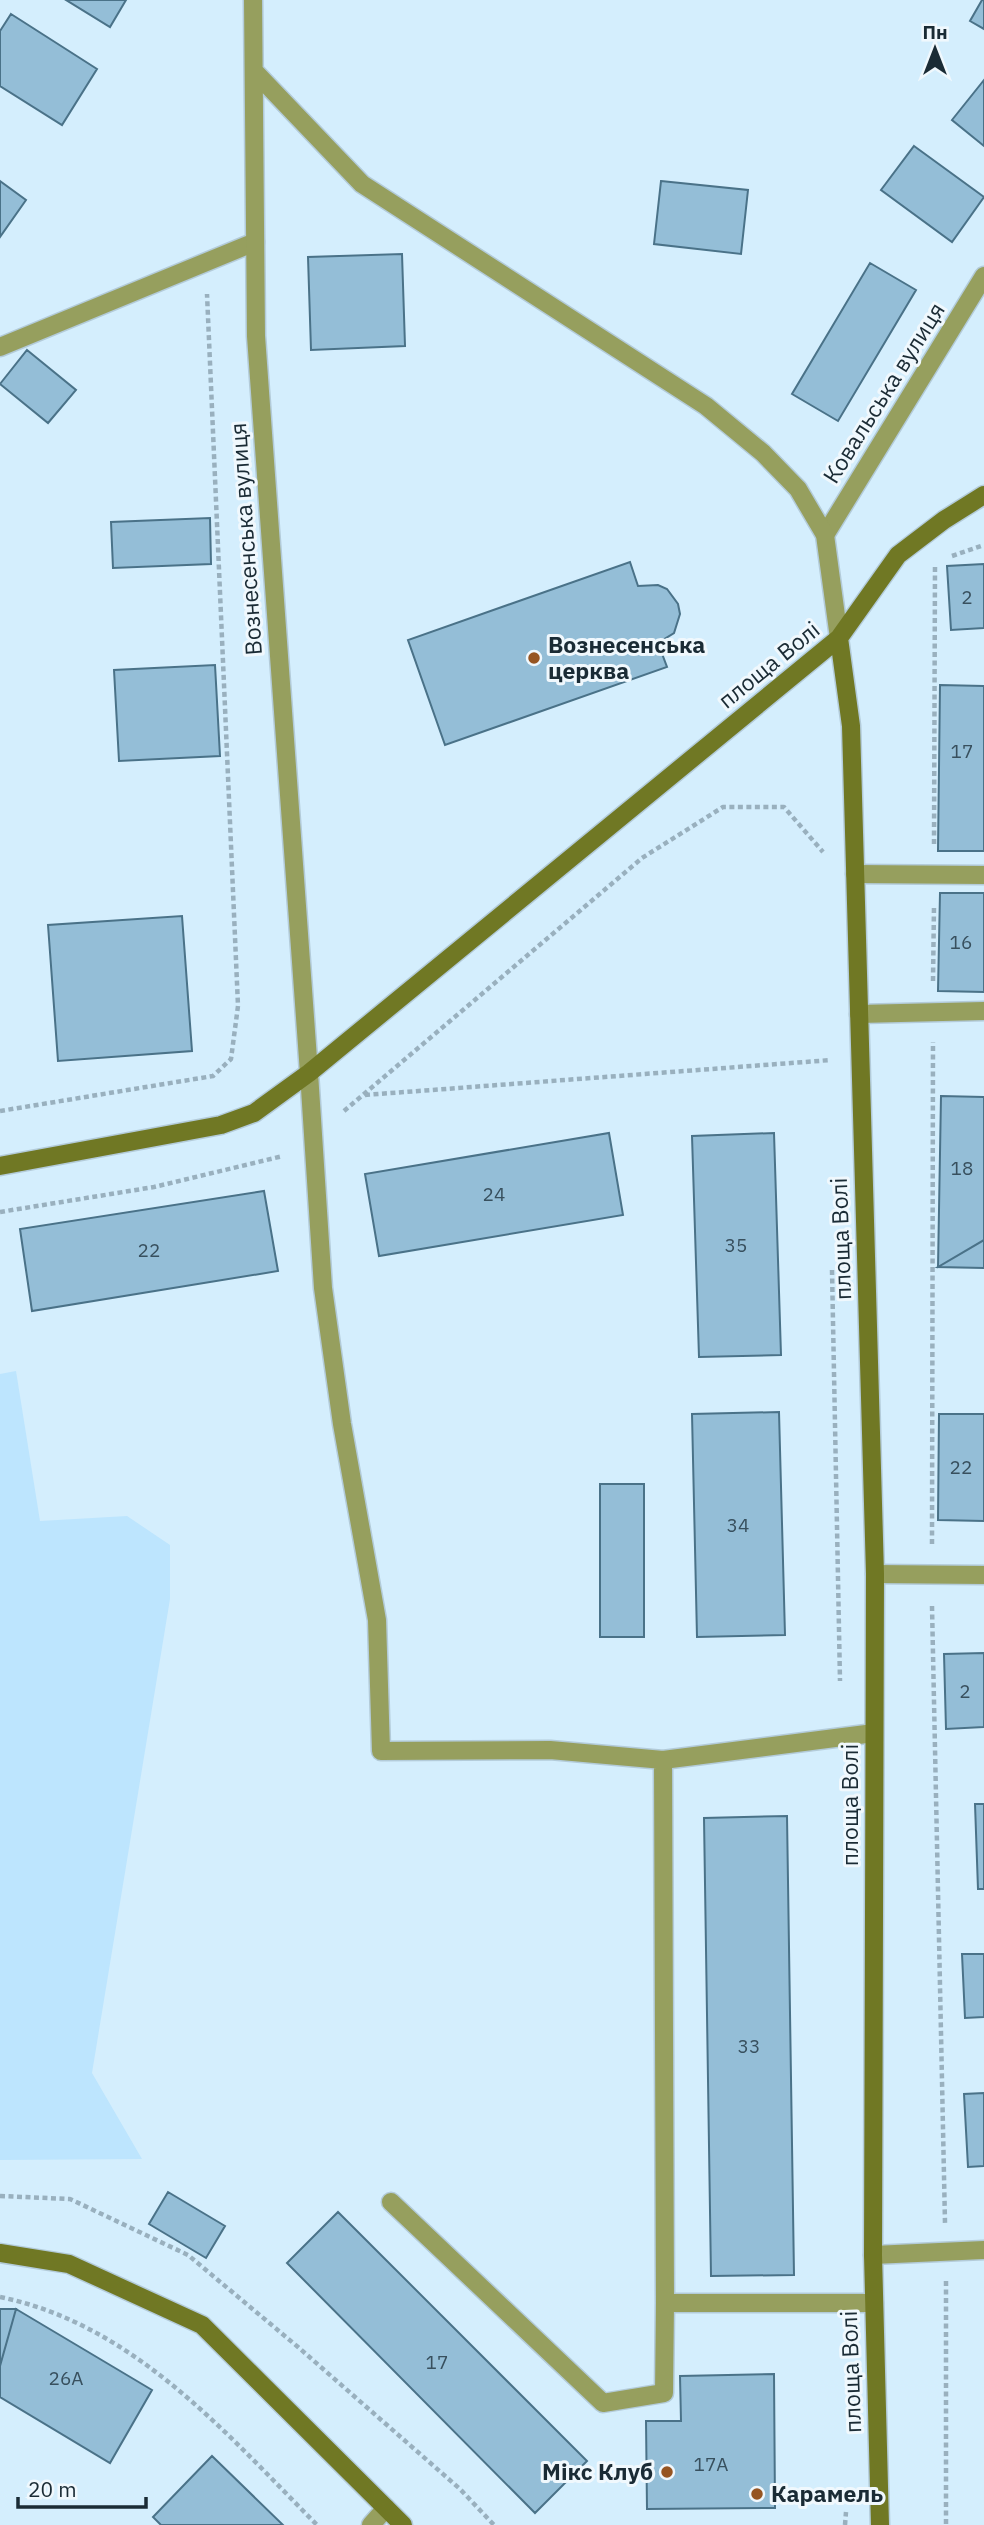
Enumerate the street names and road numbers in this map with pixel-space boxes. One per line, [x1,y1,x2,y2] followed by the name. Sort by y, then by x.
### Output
[815,296,951,489] street label: Ковальська вулиця
[222,422,268,656] street label: Вознесенська вулиця
[711,614,825,714] street label: площа Волі
[823,1177,857,1301] street label: площа Волі
[834,1744,864,1866] street label: площа Волі
[833,2310,867,2434] street label: площа Волі

